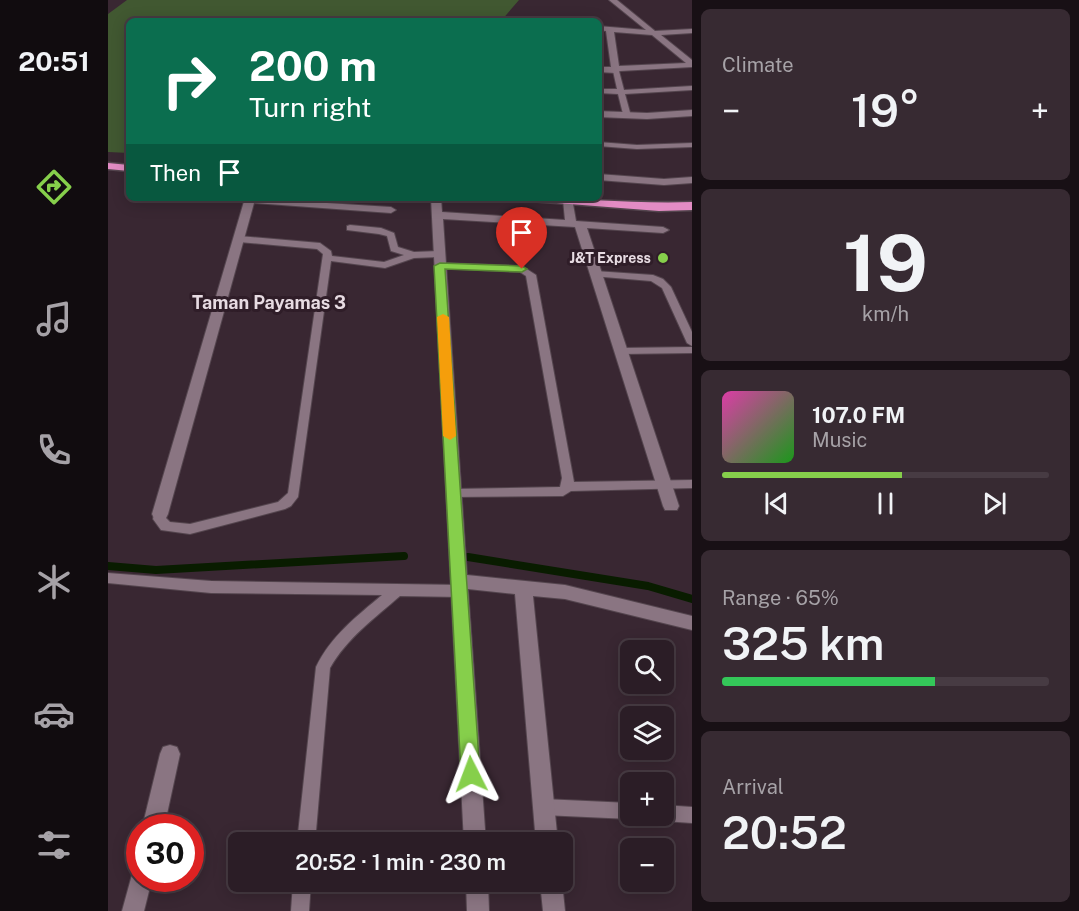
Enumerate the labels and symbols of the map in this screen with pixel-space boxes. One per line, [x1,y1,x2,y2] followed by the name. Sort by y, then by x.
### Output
[496,207,547,269] pin
[569,250,651,266] place label: J&T Express
[656,251,670,265] marker: J&T Express
[192,292,346,313] district label: Taman Payamas 3
[439,742,503,806] position arrow
[126,814,204,892] speed limit sign: 30

